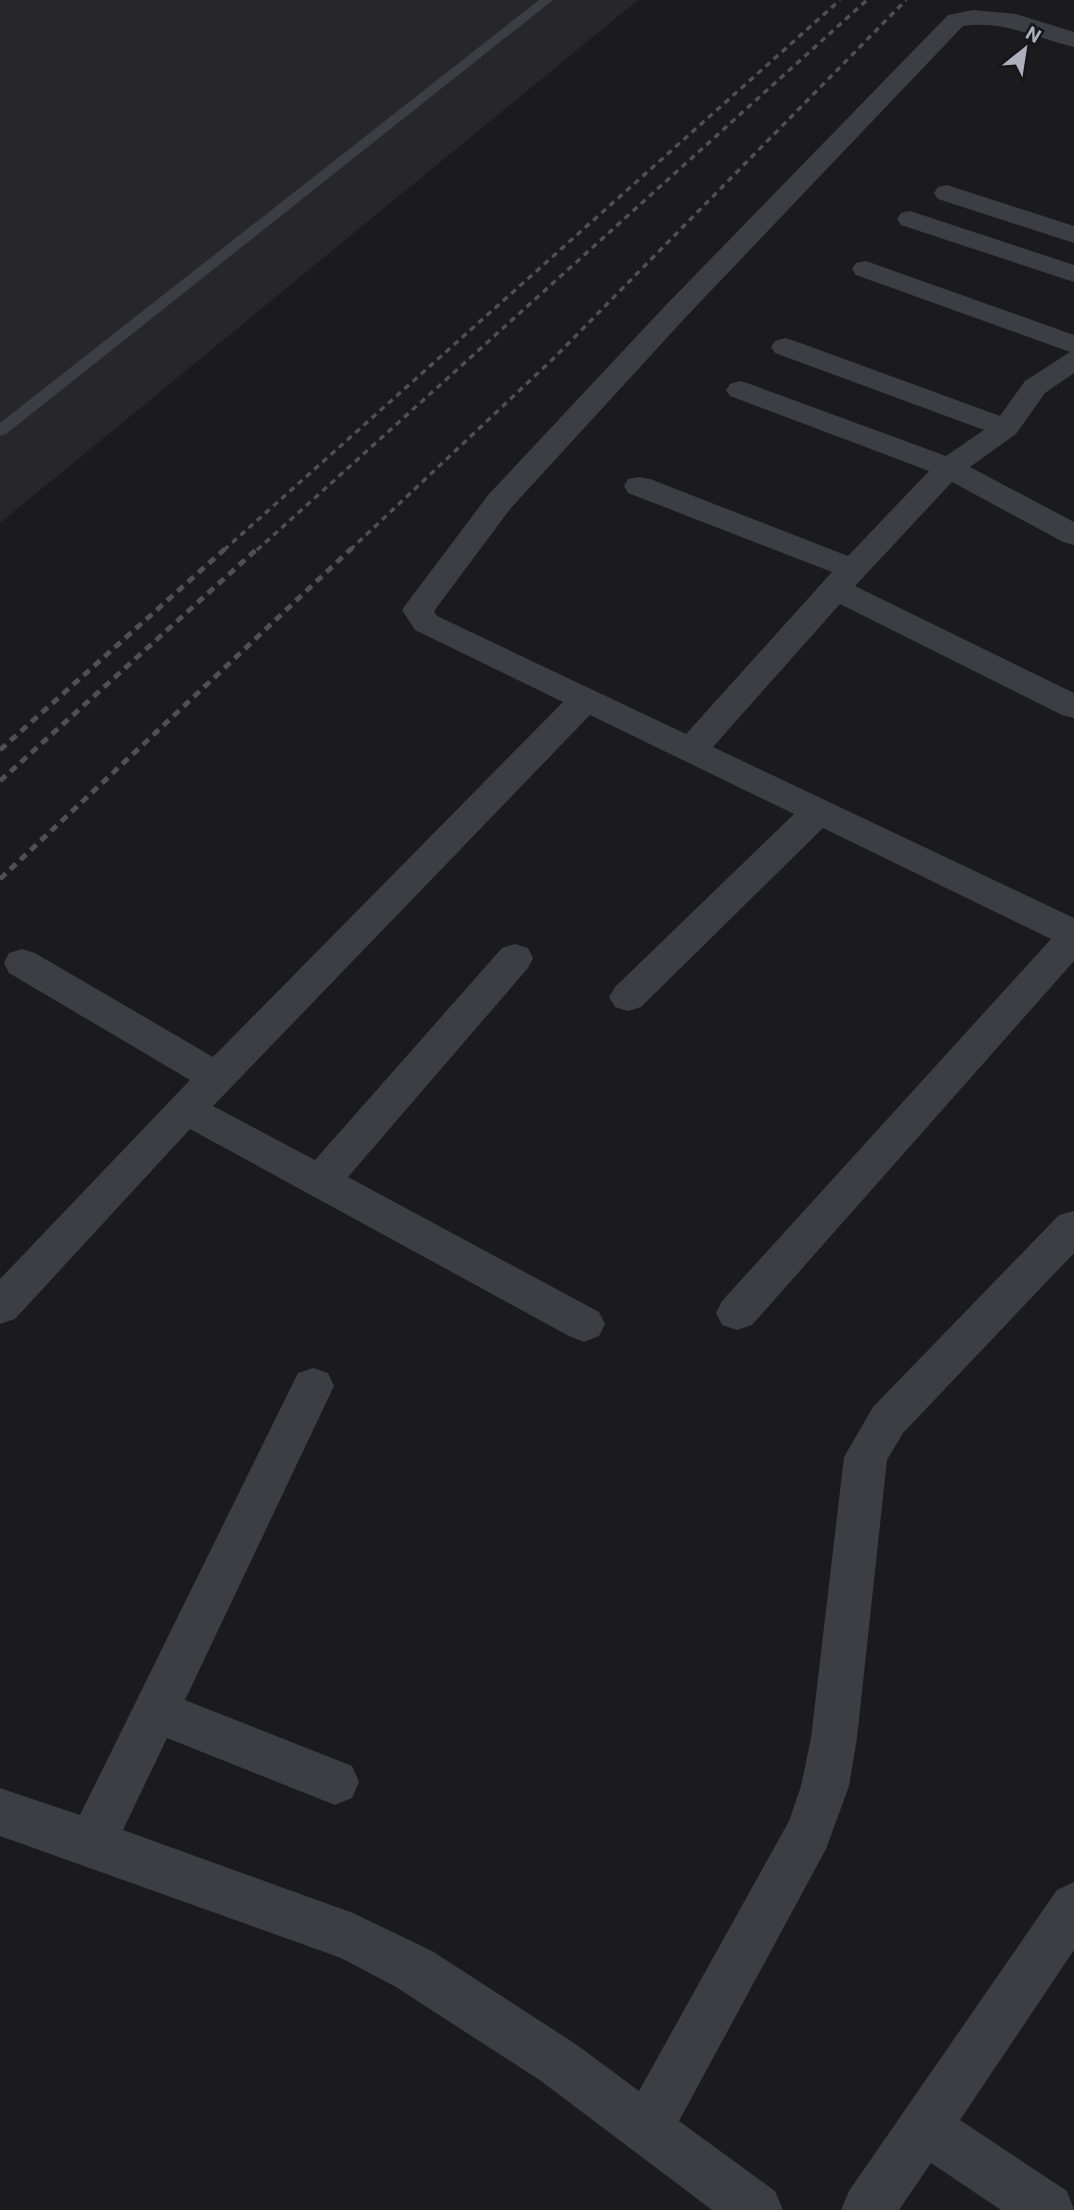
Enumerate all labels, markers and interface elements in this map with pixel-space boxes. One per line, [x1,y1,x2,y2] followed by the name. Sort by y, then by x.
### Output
[990,14,1060,84] north arrow
[1022,21,1045,48] text: N

